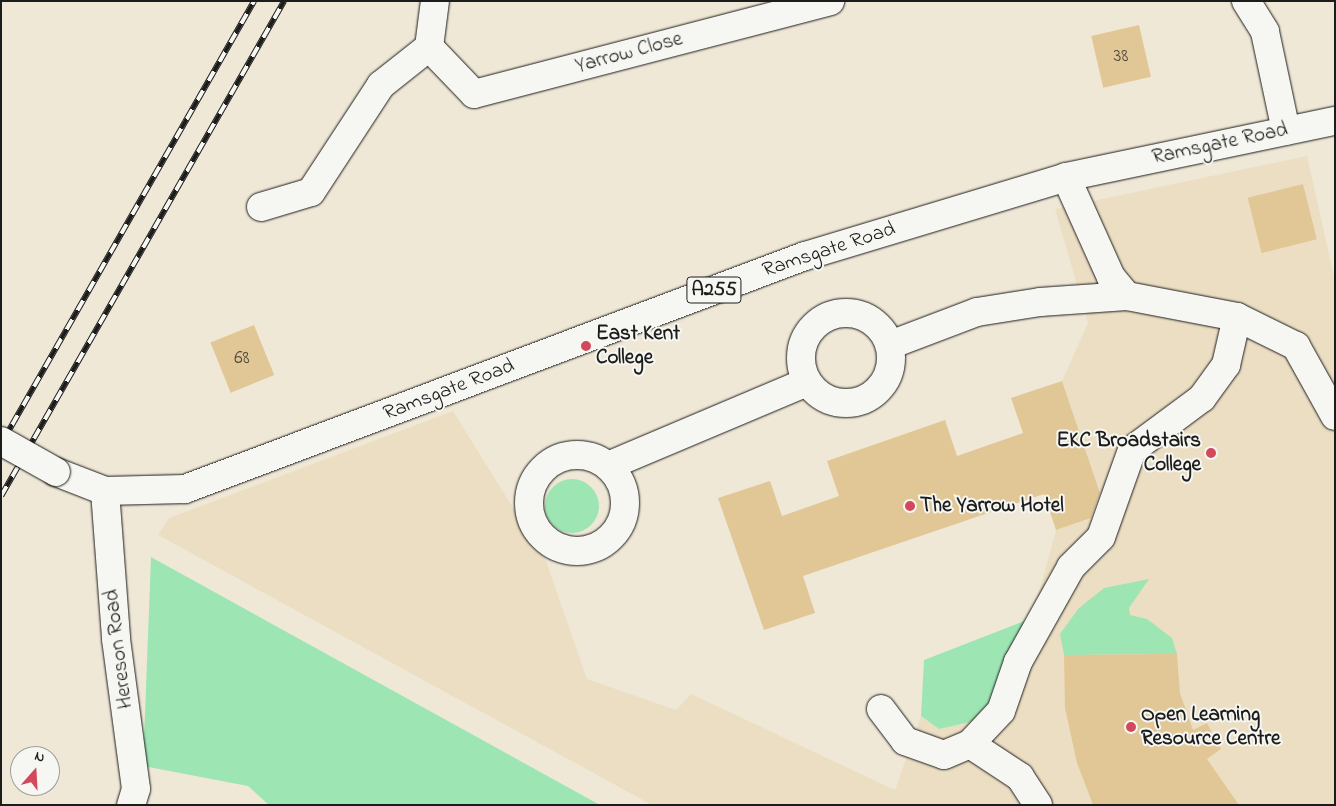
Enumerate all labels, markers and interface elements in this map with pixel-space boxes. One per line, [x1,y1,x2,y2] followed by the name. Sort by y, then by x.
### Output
[573,27,685,79] street label: Yarrow Close
[1114,46,1128,68] house number: 38
[1150,117,1290,171] street label: Ramsgate Road
[759,217,899,283] street label: Ramsgate Road
[685,272,743,308] road number: A255
[596,321,680,371] place label: East Kent College
[580,340,592,352] marker: East Kent College
[234,348,250,370] house number: 68
[380,353,518,427] street label: Ramsgate Road
[1057,428,1201,478] place label: EKC Broadstairs College
[1205,447,1217,459] marker: EKC Broadstairs College
[920,493,1064,519] place label: The Yarrow Hotel
[904,500,916,512] marker: The Yarrow Hotel
[99,588,139,710] street label: Hereson Road
[1141,702,1280,752] place label: Open Learning Resource Centre
[1125,721,1137,733] marker: Open Learning Resource Centre
[10,746,60,796] north arrow
[32,746,48,769] text: N

